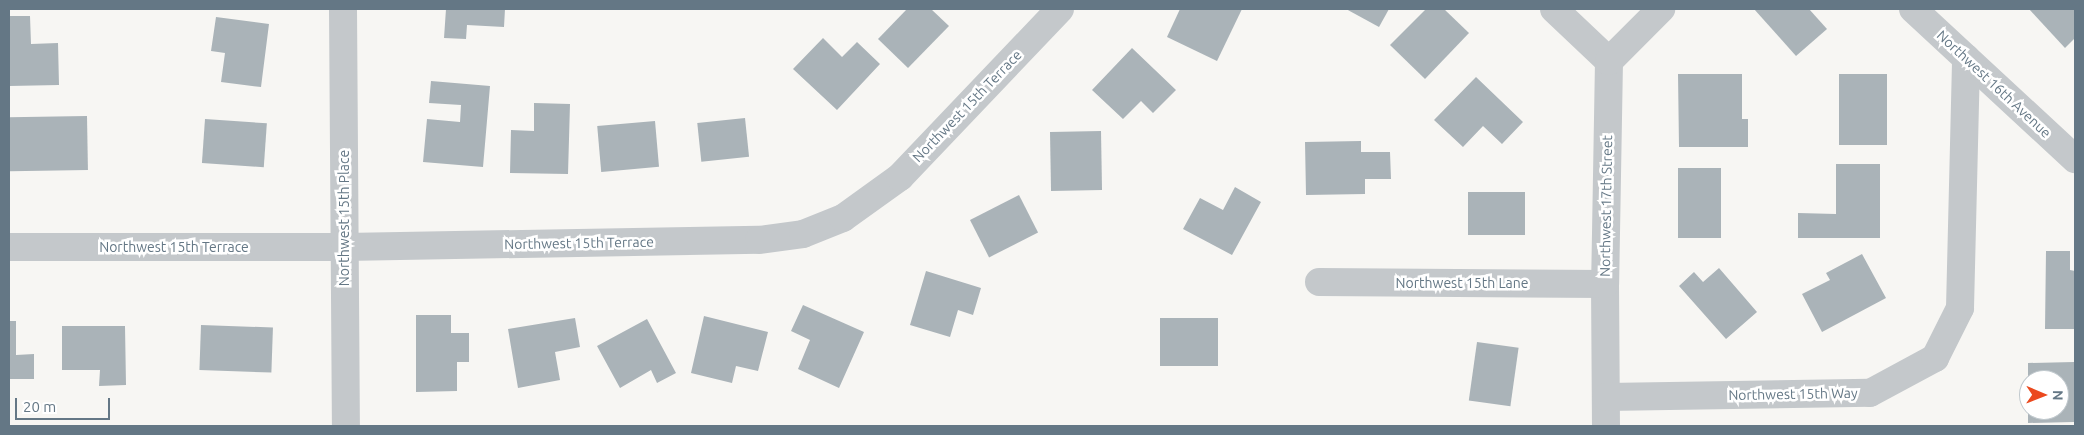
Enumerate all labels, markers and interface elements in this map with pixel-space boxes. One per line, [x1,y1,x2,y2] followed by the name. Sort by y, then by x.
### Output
[1933,27,2055,141] street label: Northwest 16th Avenue
[909,46,1025,166] street label: Northwest 15th Terrace
[1596,135,1616,277] street label: Northwest 17th Street
[336,150,352,286] street label: Northwest 15th Place
[504,233,654,253] street label: Northwest 15th Terrace
[99,239,249,255] street label: Northwest 15th Terrace
[1396,275,1528,291] street label: Northwest 15th Lane
[2019,370,2069,420] north arrow
[1728,384,1858,404] street label: Northwest 15th Way
[18,388,112,420] scale bar
[2050,390,2066,401] text: N
[23,398,56,415] text: 20 m

